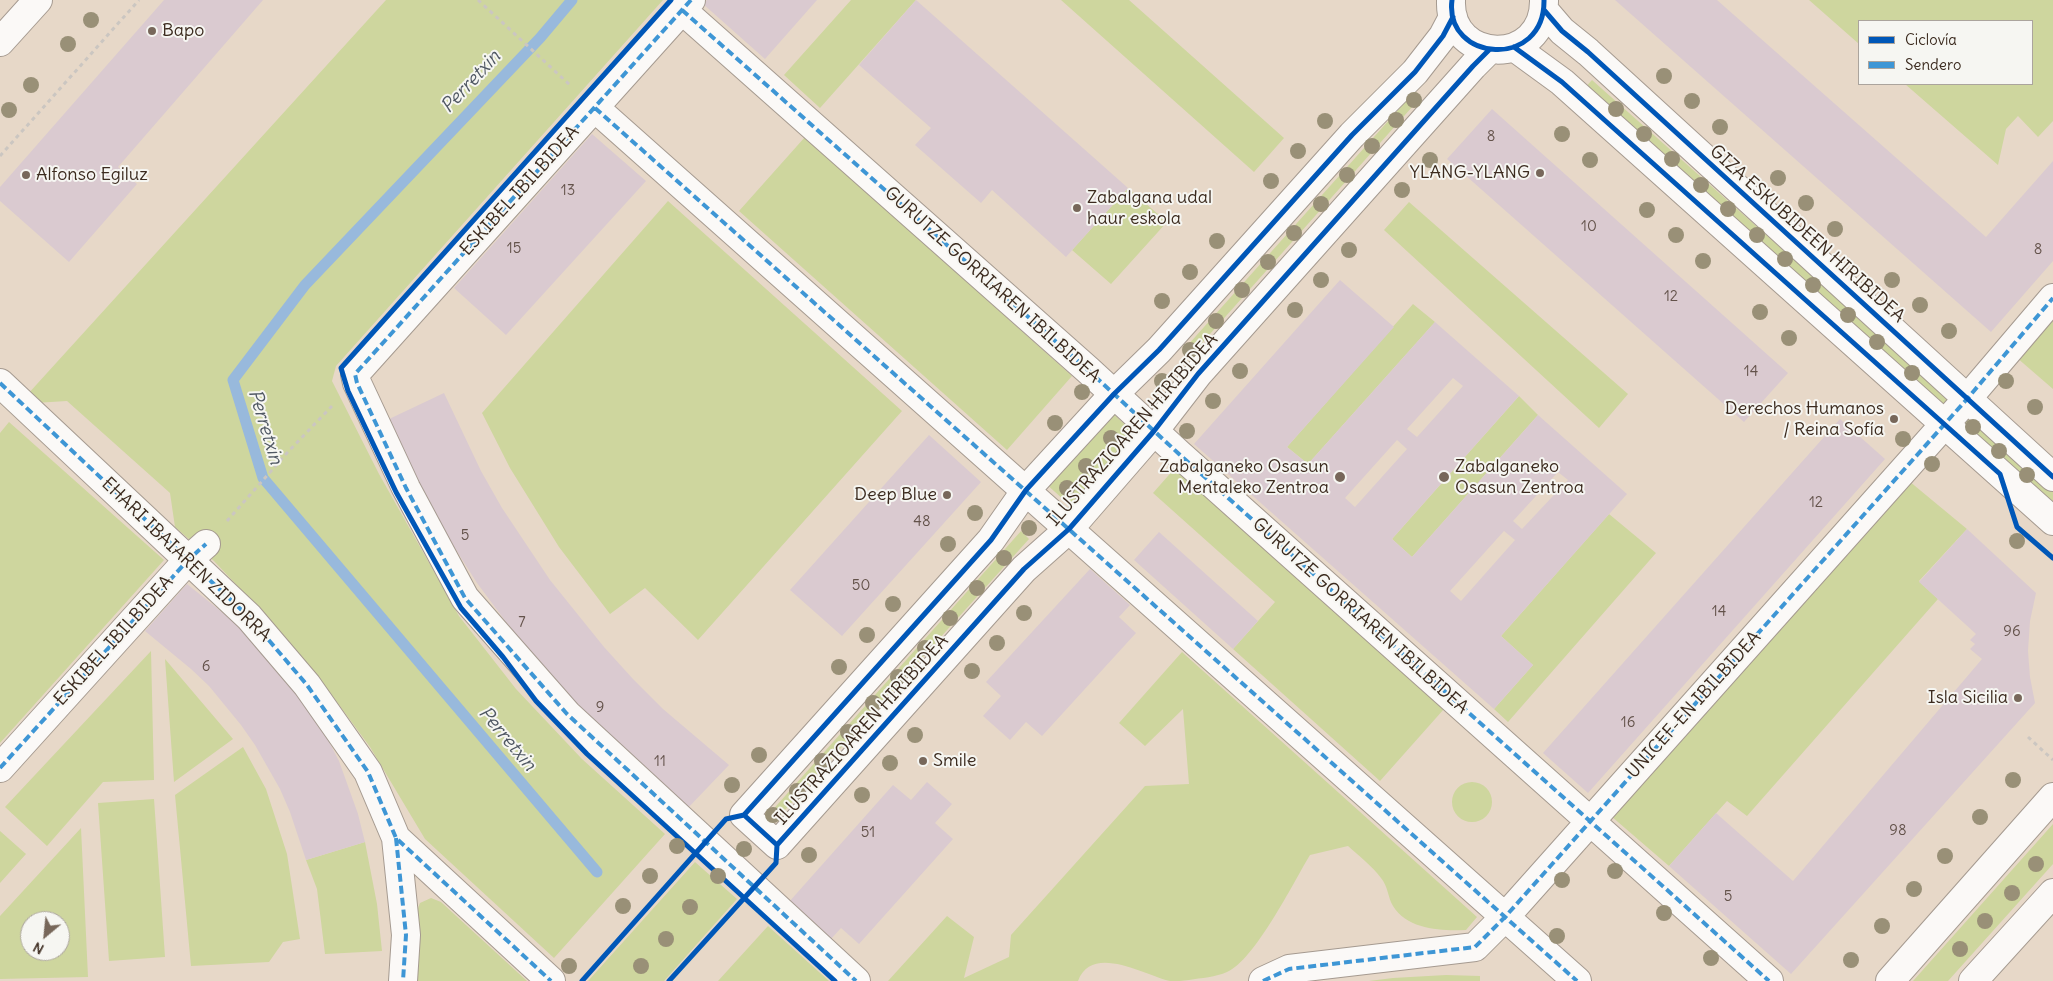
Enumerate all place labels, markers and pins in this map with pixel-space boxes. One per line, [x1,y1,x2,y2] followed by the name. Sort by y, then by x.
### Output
[162,20,204,42] place label: Bapo
[146,25,158,37] marker: Bapo
[1410,162,1530,184] place label: YLANG-YLANG
[36,164,148,186] place label: Alfonso Egiluz
[1534,167,1546,179] marker: YLANG-YLANG
[20,169,32,181] marker: Alfonso Egiluz
[1087,187,1212,230] place label: Zabalgana udal haur eskola
[1071,202,1083,214] marker: Zabalgana udal haur eskola
[1725,398,1884,440] place label: Derechos Humanos / Reina Sofía
[1888,413,1900,425] marker: Derechos Humanos / Reina Sofía
[1159,456,1329,498] place label: Zabalganeko Osasun Mentaleko Zentroa
[1455,456,1584,498] place label: Zabalganeko Osasun Zentroa
[1333,470,1347,484] marker: Zabalganeko Osasun Mentaleko Zentroa
[1437,470,1451,484] marker: Zabalganeko Osasun Zentroa
[854,484,937,506] place label: Deep Blue
[941,489,953,501] marker: Deep Blue
[1928,687,2008,709] place label: Isla Sicilia
[2012,692,2024,704] marker: Isla Sicilia
[933,750,977,772] place label: Smile
[917,755,929,767] marker: Smile

